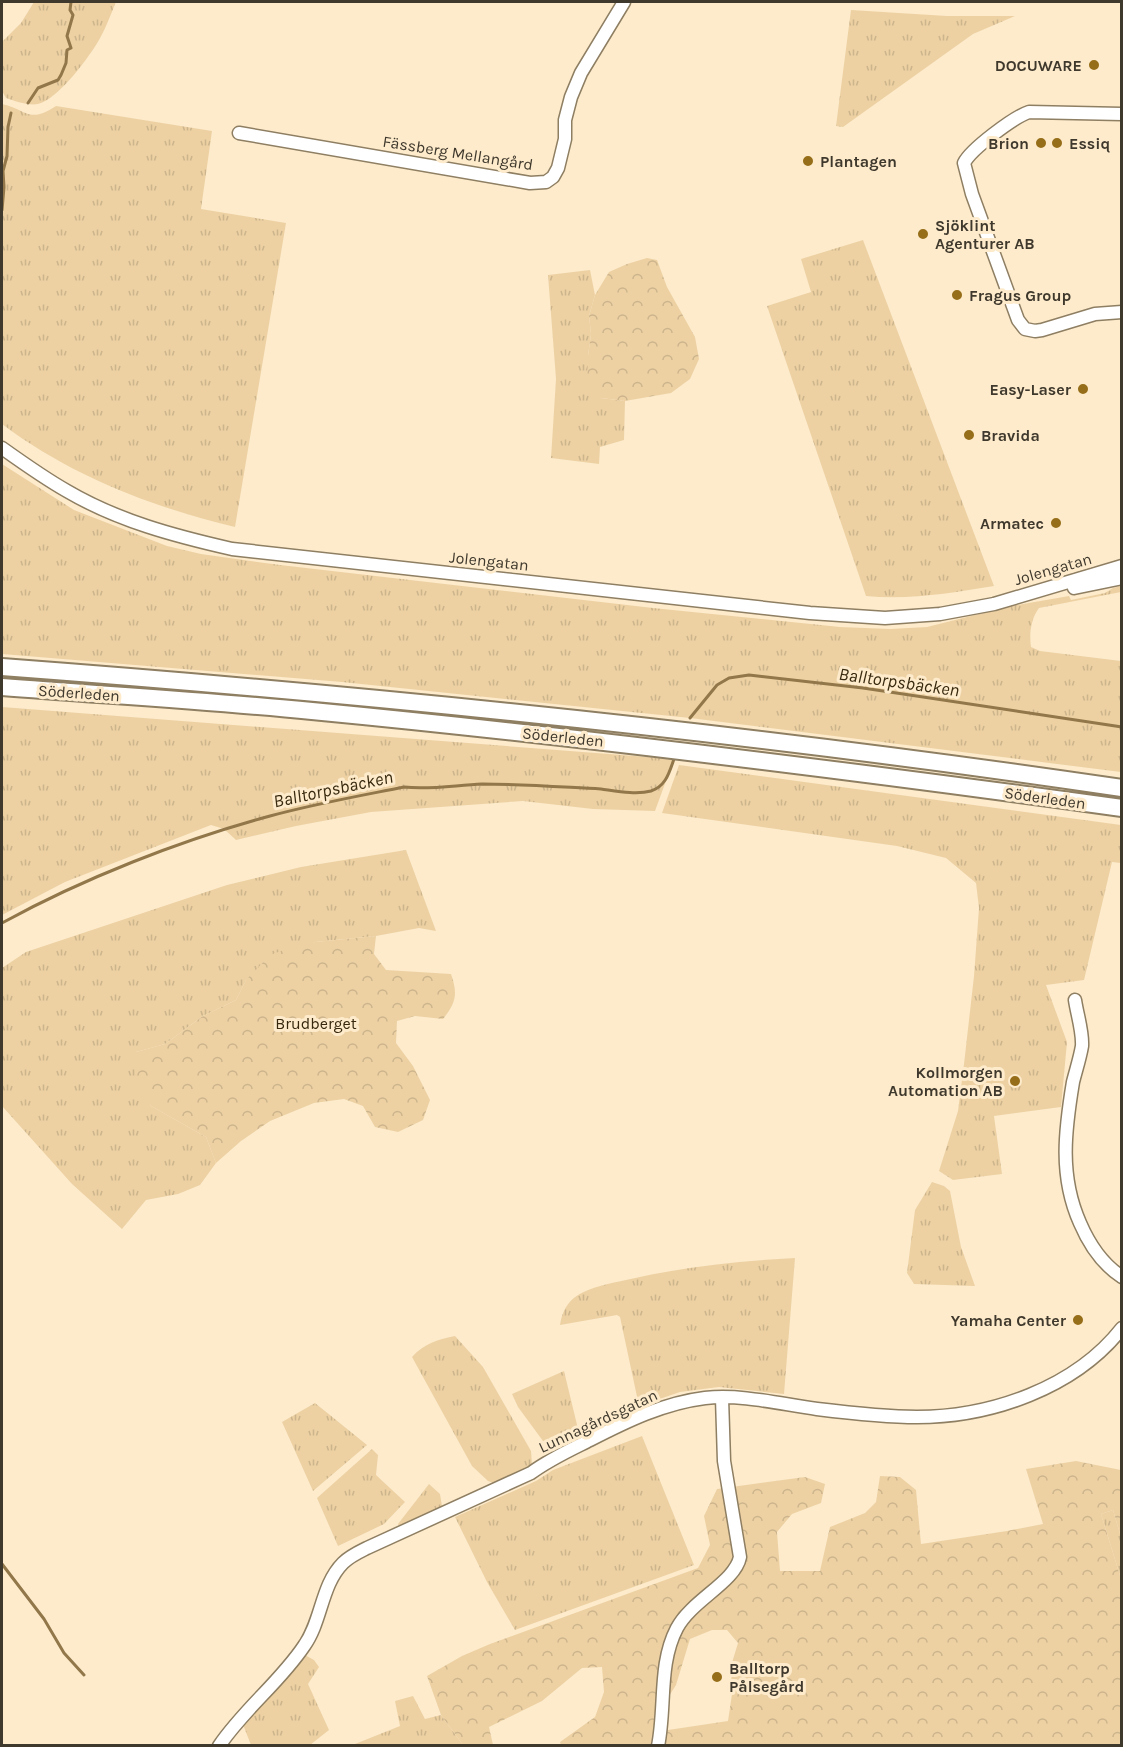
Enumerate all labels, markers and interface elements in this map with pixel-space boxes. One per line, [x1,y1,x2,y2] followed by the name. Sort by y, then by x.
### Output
[995,56,1082,75] place label: DOCUWARE
[1087,58,1101,72] marker: DOCUWARE
[381,132,535,174] street label: Fässberg Mellangård
[988,134,1029,153] place label: Brion
[1069,134,1111,153] place label: Essiq
[1034,136,1048,150] marker: Brion
[1050,136,1064,150] marker: Essiq
[820,152,897,171] place label: Plantagen
[801,154,815,168] marker: Plantagen
[935,216,1035,253] place label: Sjöklint Agenturer AB
[916,227,930,241] marker: Sjöklint Agenturer AB
[969,286,1071,305] place label: Fragus Group
[950,288,964,302] marker: Fragus Group
[990,380,1072,399] place label: Easy-Laser
[1076,382,1090,396] marker: Easy-Laser
[981,426,1040,445] place label: Bravida
[962,428,976,442] marker: Bravida
[980,514,1044,533] place label: Armatec
[1049,516,1063,530] marker: Armatec
[448,547,530,575] street label: Jolengatan
[1012,549,1094,589] street label: Jolengatan
[837,663,961,701] water label: Balltorpsbäcken
[37,681,121,705] street label: Söderleden
[521,723,605,751] street label: Söderleden
[271,766,395,812] water label: Balltorpsbäcken
[1003,783,1087,813] street label: Söderleden
[275,1014,357,1033] park label: Brudberget
[888,1063,1003,1100] place label: Kollmorgen Automation AB
[1008,1074,1022,1088] marker: Kollmorgen Automation AB
[951,1311,1067,1330] place label: Yamaha Center
[1071,1313,1085,1327] marker: Yamaha Center
[535,1385,661,1457] street label: Lunnagårdsgatan
[729,1659,804,1696] place label: Balltorp Pålsegård
[710,1670,724,1684] marker: Balltorp Pålsegård

